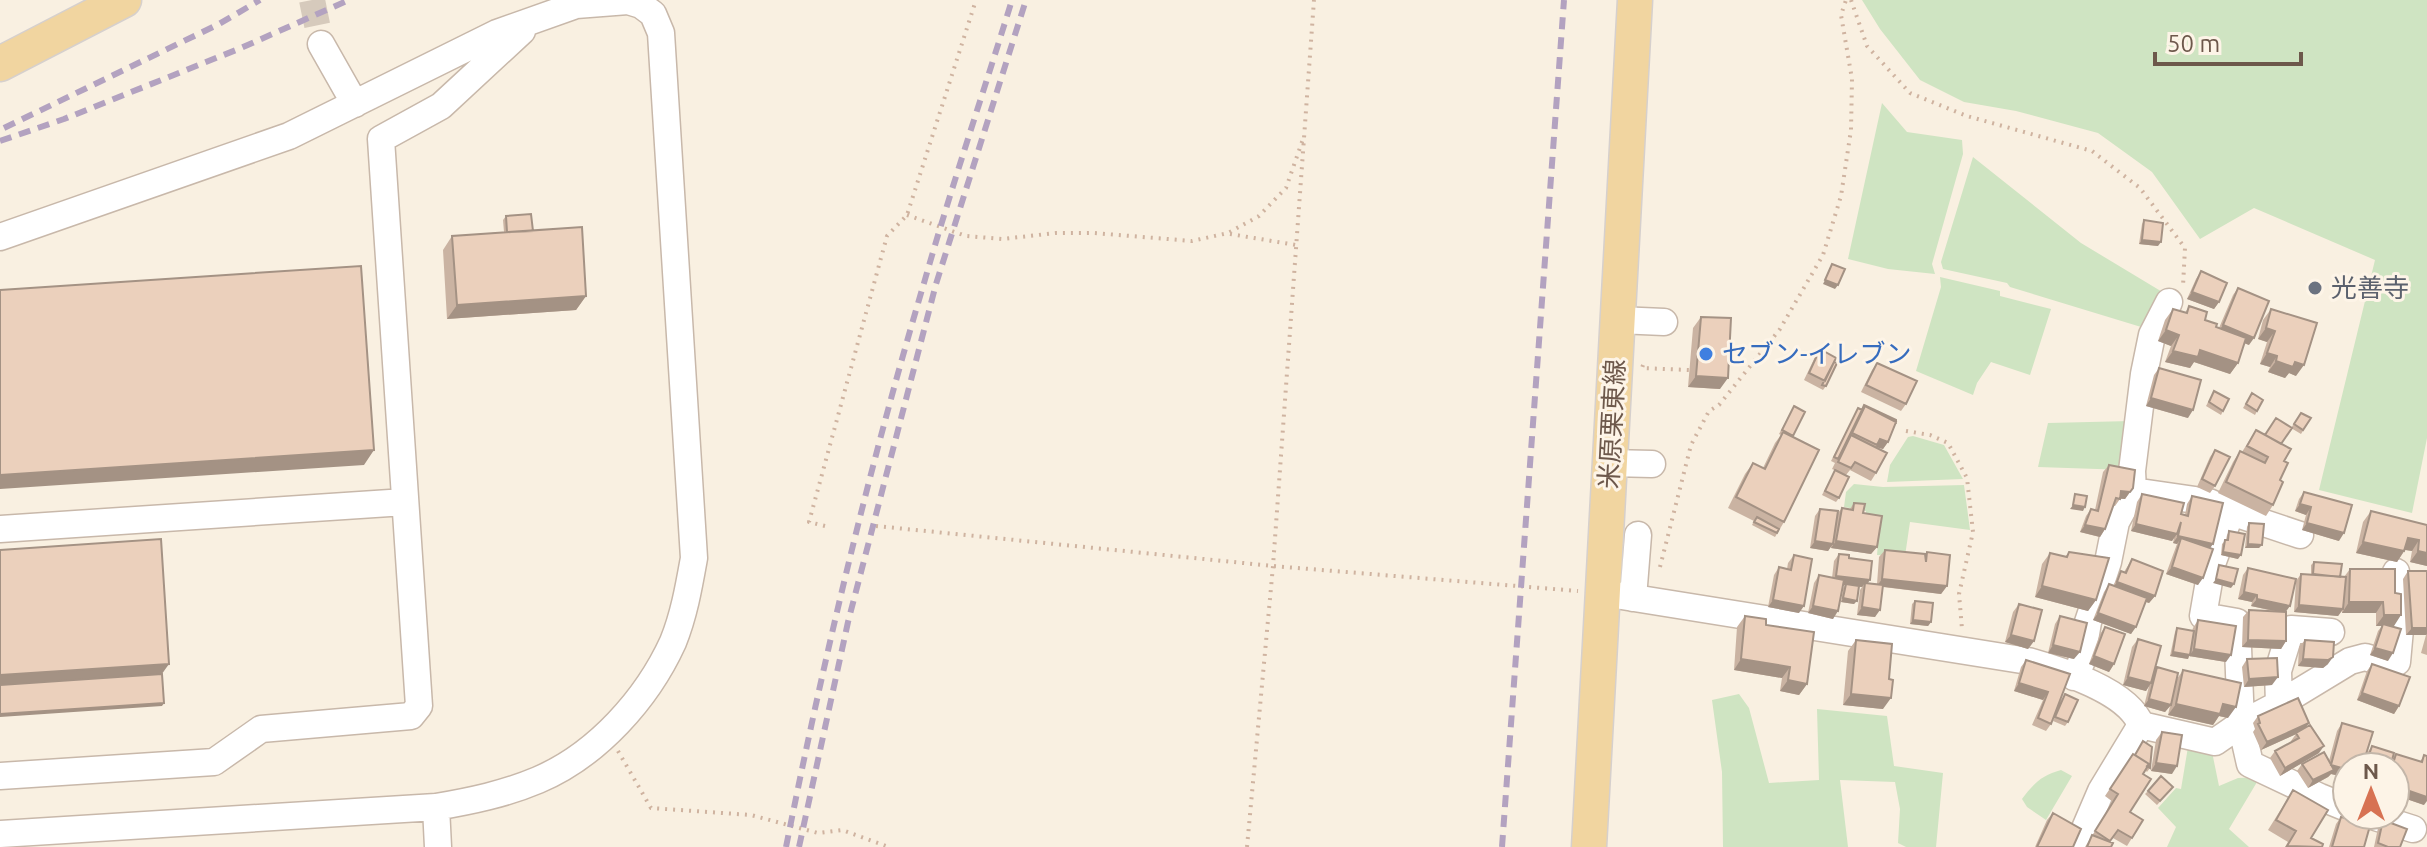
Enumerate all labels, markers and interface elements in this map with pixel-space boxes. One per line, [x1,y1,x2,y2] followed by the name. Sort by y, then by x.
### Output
[2155,16,2301,66] scale bar
[2167,30,2220,57] text: 50 m
[2331,273,2409,302] place label: 光善寺
[2306,279,2324,297] marker: 光善寺
[1722,339,1912,368] place label: セブン-イレブン
[1697,345,1715,363] marker: セブン-イレブン
[1594,358,1629,490] street label: 米原栗東線
[2331,751,2411,831] north arrow
[2363,758,2379,783] text: N

